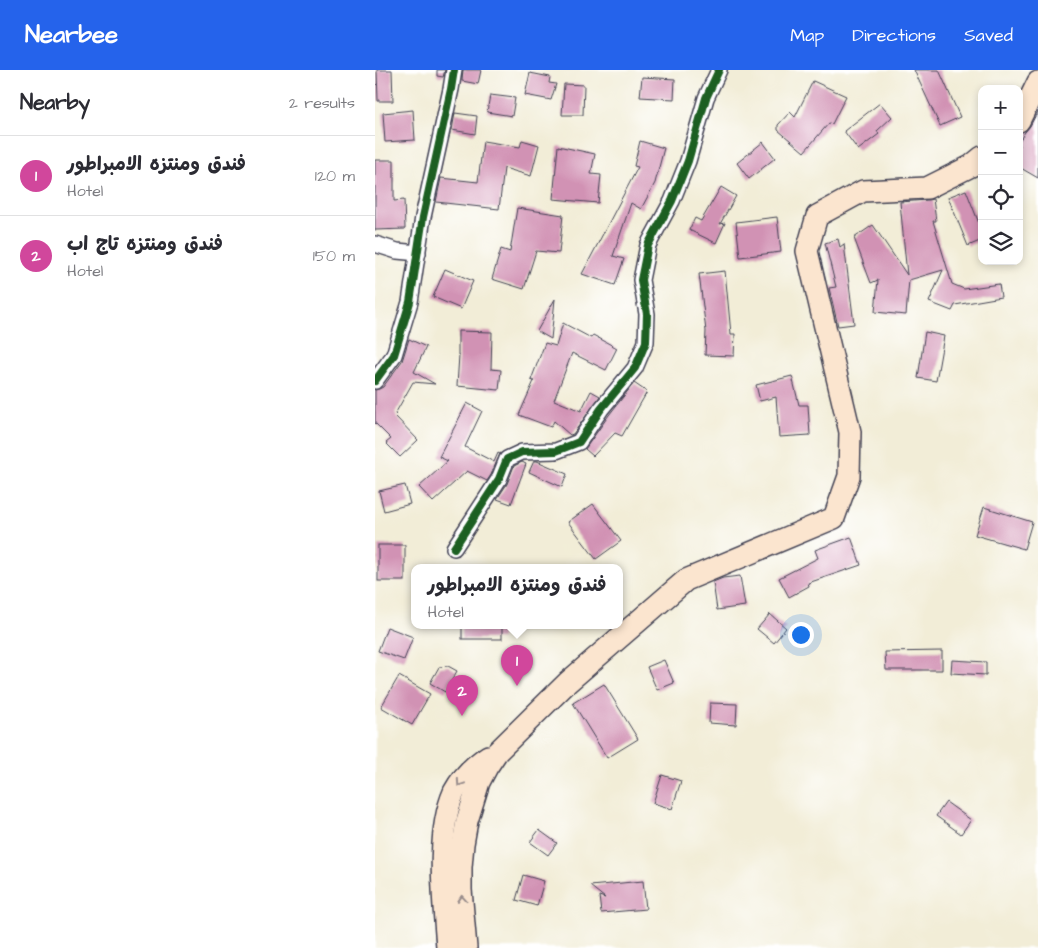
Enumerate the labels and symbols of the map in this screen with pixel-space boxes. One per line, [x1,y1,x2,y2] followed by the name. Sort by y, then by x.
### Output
[788,622,814,648] your location
[501,645,533,686] pin: 1
[446,675,478,716] pin: 2
[457,777,467,786] one-way arrow
[456,895,467,903] one-way arrow

